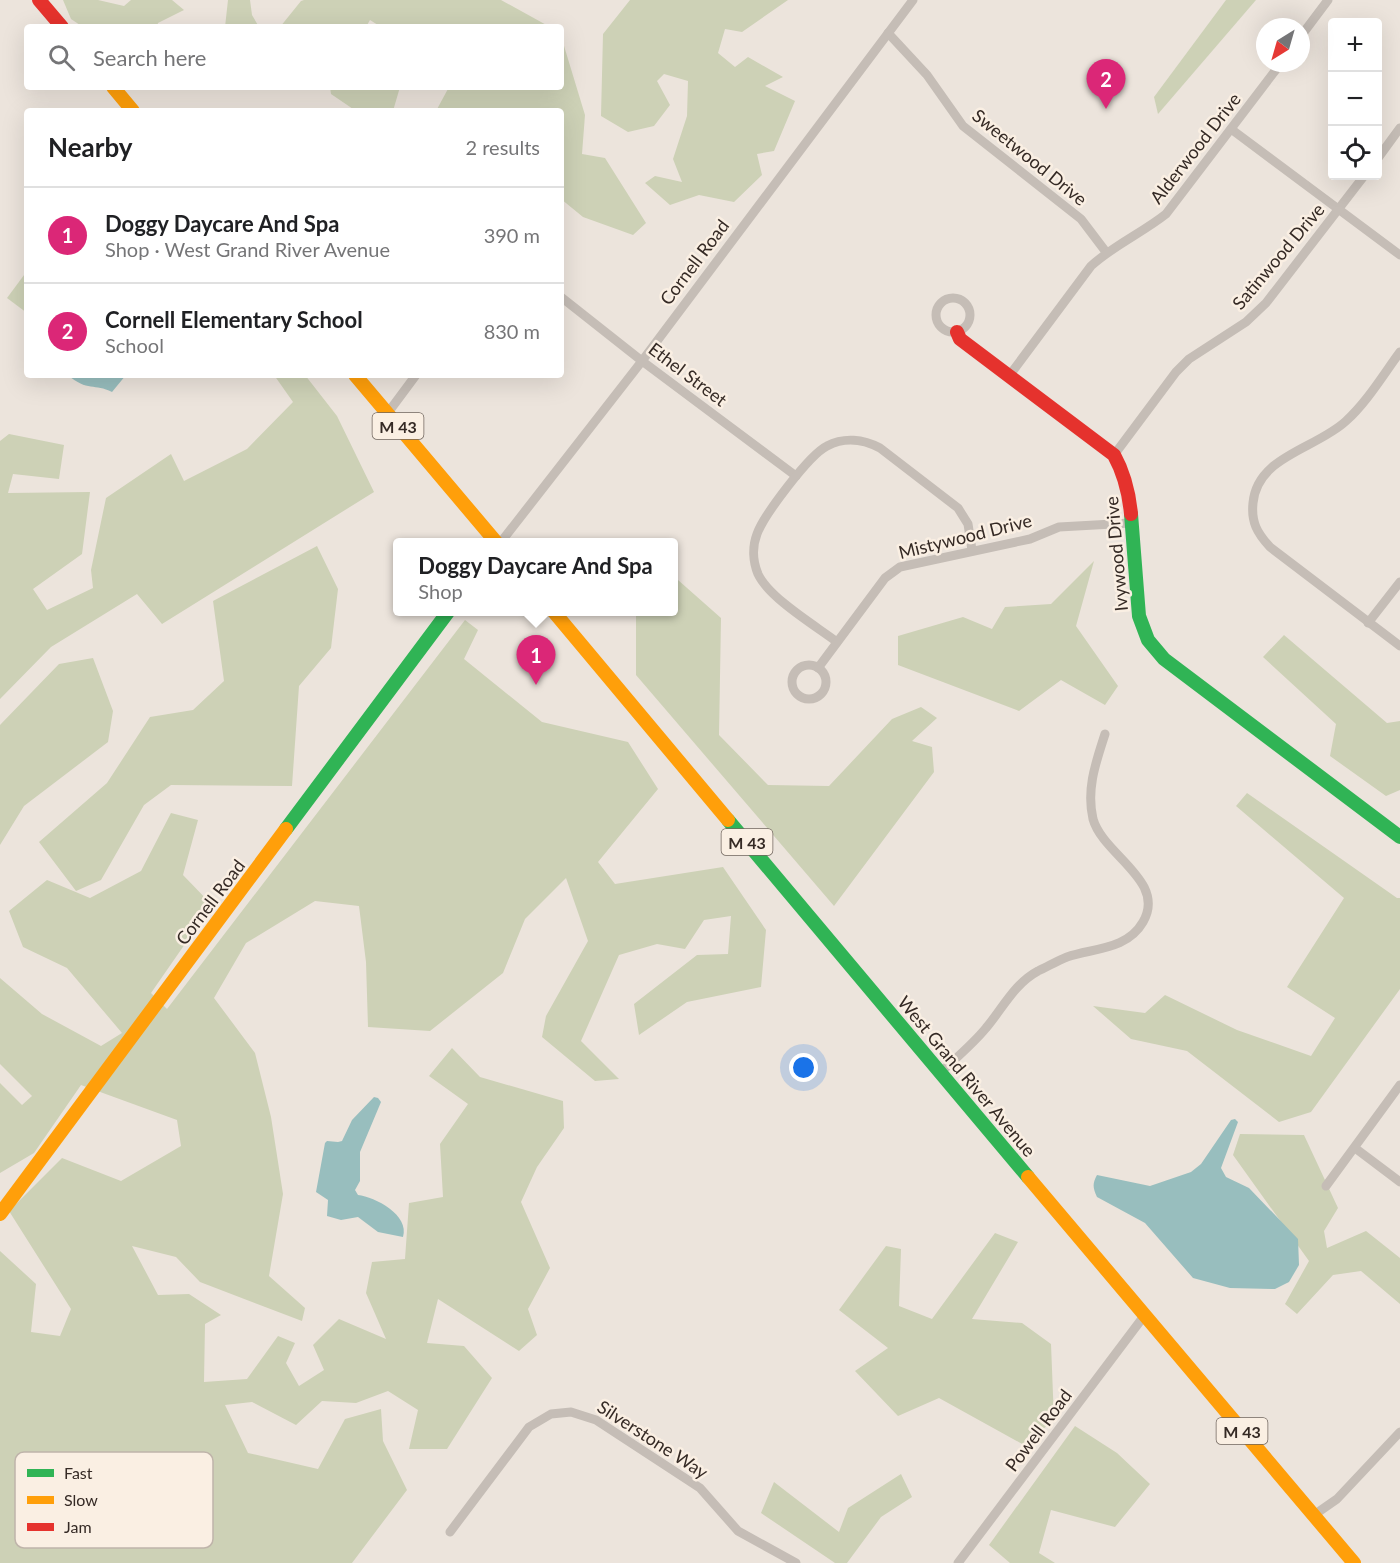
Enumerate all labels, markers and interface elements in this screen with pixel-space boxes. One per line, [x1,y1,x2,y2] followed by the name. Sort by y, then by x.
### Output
[1256,18,1310,72] north arrow
[1328,18,1382,180] map controls
[1328,18,1382,72] button: +
[24,24,564,90] search box
[45,41,78,74] icon: search
[93,44,206,71] text: Search here
[1086,60,1126,109] pin: 2
[1328,72,1382,126] button: −
[1145,88,1245,208] street label: Alderwood Drive
[968,104,1092,210] street label: Sweetwood Drive
[1328,126,1382,180] button: locate
[48,131,133,163] text: Nearby
[465,135,540,159] text: 2 results
[1227,199,1329,313] street label: Satinwood Drive
[105,210,339,237] text: Doggy Daycare And Spa
[655,215,733,309] street label: Cornell Road
[62,223,73,247] text: 1
[484,223,540,247] text: 390 m
[105,237,390,261] text: Shop · West Grand River Avenue
[105,306,363,333] text: Cornell Elementary School
[62,319,73,343] text: 2
[484,319,540,343] text: 830 m
[105,333,164,357] text: School
[645,337,732,411] street label: Ethel Street
[372,413,424,439] road number: M 43
[1100,496,1132,612] street label: Ivywood Drive
[896,509,1034,563] street label: Mistywood Drive
[393,538,678,616] popup
[418,552,653,579] text: Doggy Daycare And Spa
[418,579,463,603] text: Shop
[516,636,556,685] pin: 1
[722,829,772,855] road number: M 43
[171,855,249,949] street label: Cornell Road
[893,991,1041,1161] street label: West Grand River Avenue
[789,1053,818,1082] your location
[1000,1385,1076,1475] street label: Powell Road
[594,1395,713,1483] street label: Silverstone Way
[1216,1418,1268,1444] road number: M 43
[15,1452,213,1548] legend
[64,1463,93,1482] text: Fast
[64,1490,98,1509] text: Slow
[64,1517,92,1536] text: Jam

